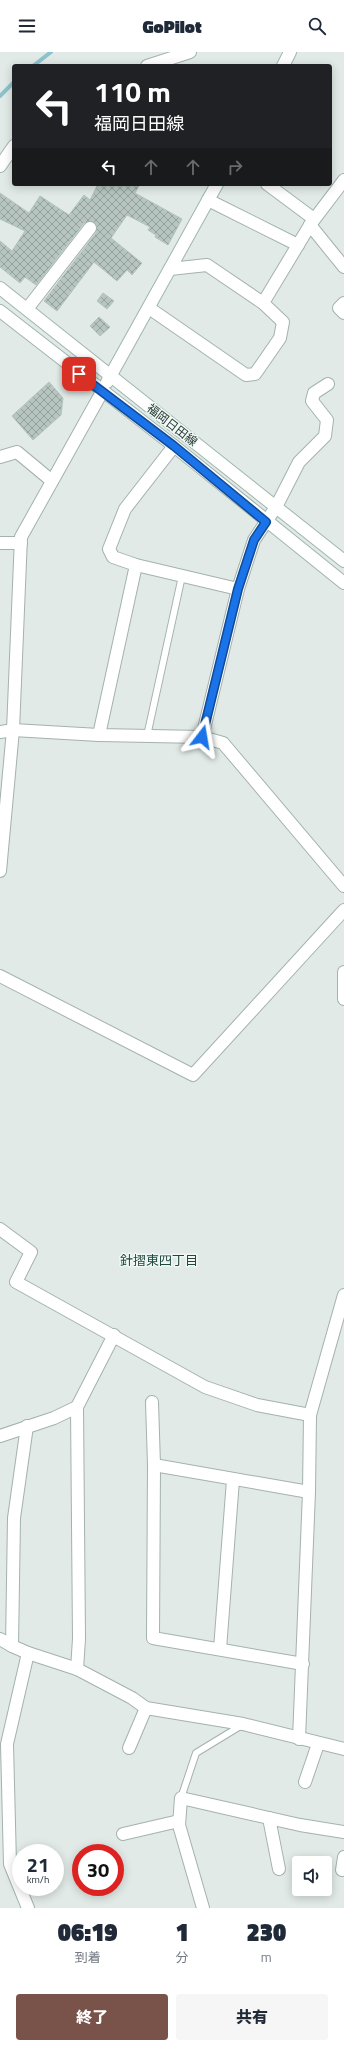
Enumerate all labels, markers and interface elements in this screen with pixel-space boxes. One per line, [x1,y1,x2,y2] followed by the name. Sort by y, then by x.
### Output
[142,13,202,40] text: GoPilot
[16,15,38,37] icon: menu
[306,15,328,37] icon: search
[94,70,171,113] text: 110 m
[28,80,80,132] icon: left
[94,110,184,137] text: 福岡日田線
[98,156,120,178] icon: left
[140,156,162,178] icon: ahead
[182,156,204,178] icon: ahead
[224,156,246,178] icon: right
[62,357,96,391] pin
[68,363,90,385] icon: arrive
[143,399,202,451] street label: 福岡日田線
[181,716,223,758] position arrow
[120,1250,198,1270] district label: 針摺東四丁目
[72,1844,124,1896] speed limit sign: 30
[27,1849,49,1880] text: 21
[292,1856,332,1896] map controls
[292,1856,332,1896] button: sound
[27,1872,49,1887] text: km/h
[58,1914,118,1950] text: 06:19
[175,1914,189,1950] text: 1
[247,1914,286,1950] text: 230
[75,1947,101,1967] text: 到着
[176,1947,189,1967] text: 分
[261,1947,272,1967] text: m
[16,1994,168,2040] button: 終了
[176,1994,328,2040] button: 共有

